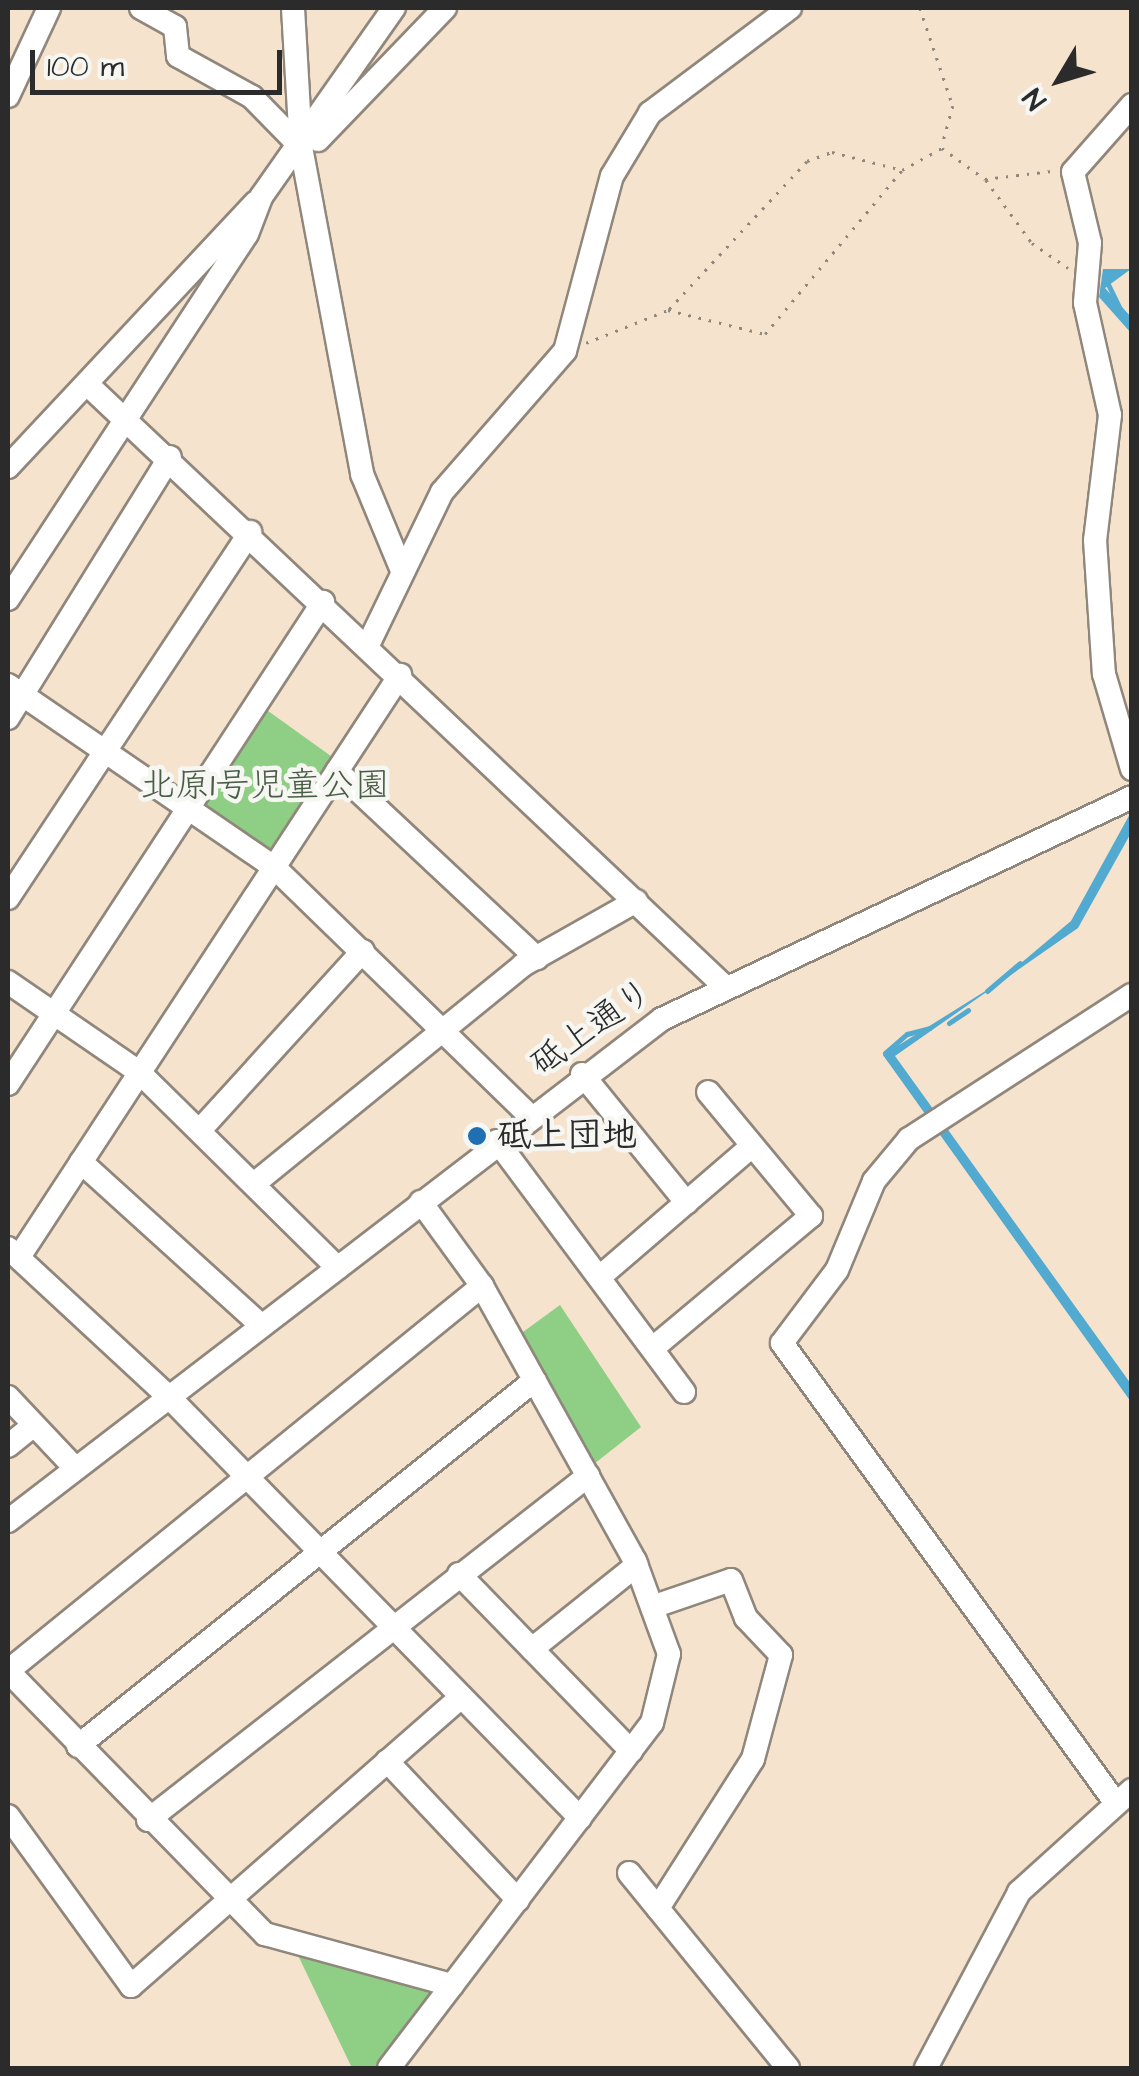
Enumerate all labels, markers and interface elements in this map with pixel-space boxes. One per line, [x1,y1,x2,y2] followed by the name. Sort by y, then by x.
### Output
[35,30,288,92] scale bar
[1009,30,1109,130] north arrow
[47,46,124,88] text: 100 m
[1014,80,1056,118] text: N
[140,765,390,807] park label: 北原1号児童公園
[523,971,661,1085] street label: 砥上通り
[497,1115,637,1157] place label: 砥上団地
[466,1125,488,1147] marker: 砥上団地

